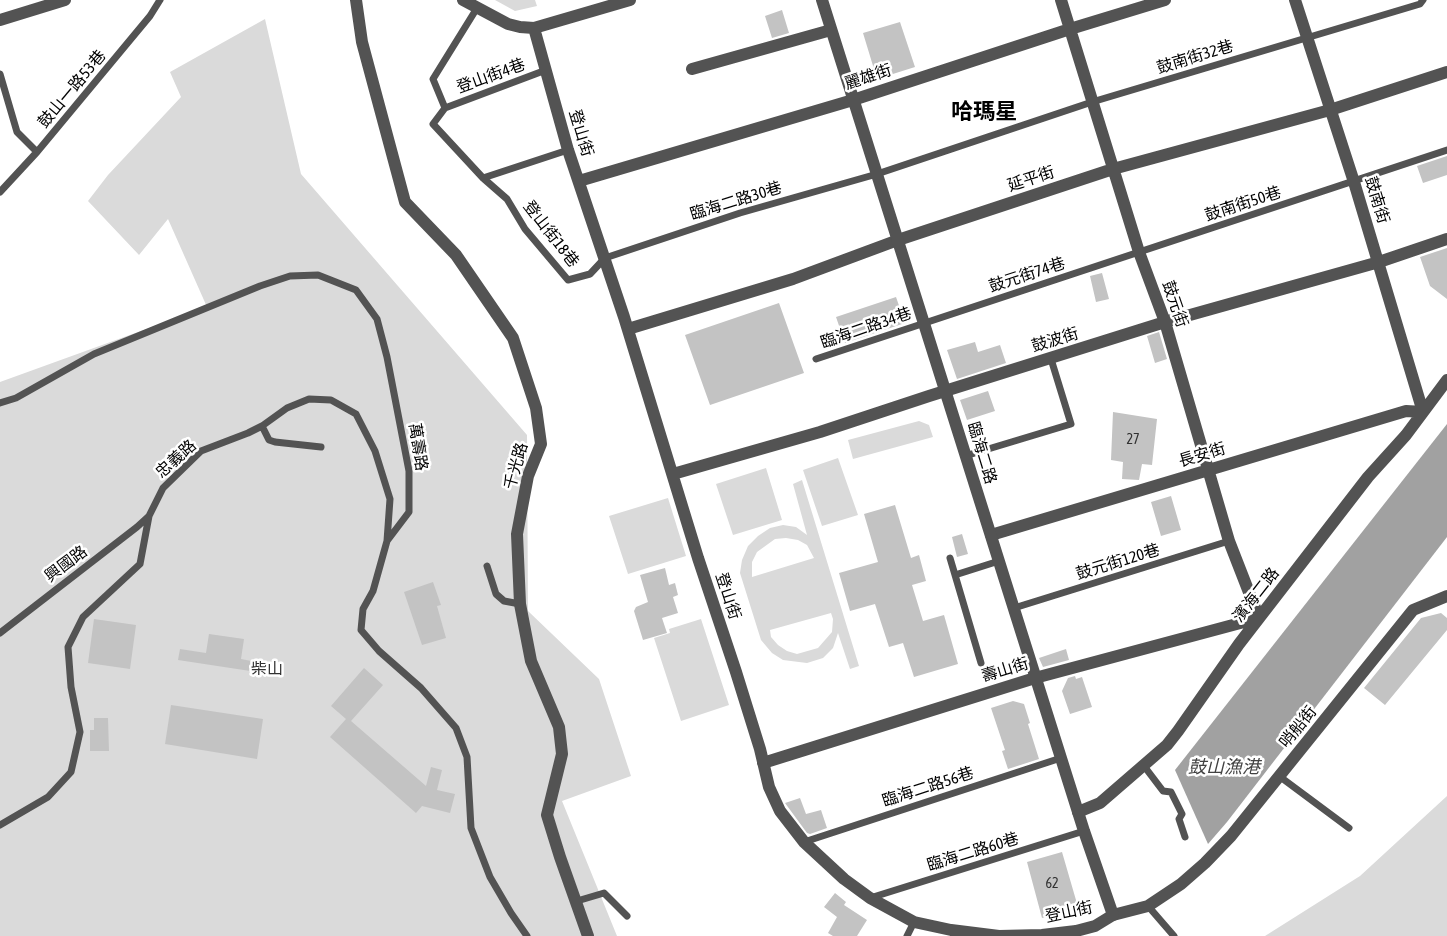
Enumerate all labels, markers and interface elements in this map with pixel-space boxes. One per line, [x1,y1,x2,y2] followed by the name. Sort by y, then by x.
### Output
[1154,36,1236,78] street label: 鼓南街32巷
[34,46,110,132] street label: 鼓山一路53巷
[454,55,528,97] street label: 登山街4巷
[842,60,894,94] street label: 麗雄街
[951,99,1017,125] district label: 哈瑪星
[565,107,597,159] street label: 登山街
[1005,162,1057,196] street label: 延平街
[1361,174,1393,226] street label: 鼓南街
[688,178,784,224] street label: 臨海二路30巷
[1202,183,1284,225] street label: 鼓南街50巷
[519,197,583,271] street label: 登山街18巷
[986,254,1068,296] street label: 鼓元街74巷
[1158,278,1192,330] street label: 鼓元街
[818,303,914,353] street label: 臨海二路34巷
[1029,324,1081,356] street label: 鼓波街
[963,420,1001,486] street label: 臨海二路
[405,422,431,472] street label: 萬壽路
[1126,432,1140,448] house number: 27
[152,436,200,482] street label: 忠義路
[1176,439,1228,471] street label: 長安街
[500,440,532,492] street label: 千光路
[1074,540,1162,584] street label: 鼓元街120巷
[41,542,91,586] street label: 興國路
[1229,564,1283,626] street label: 濱海二路
[711,570,745,622] street label: 登山街
[979,654,1031,686] street label: 壽山街
[251,659,283,679] park label: 柴山
[1275,702,1321,752] street label: 哨船街
[1188,756,1260,778] water label: 鼓山漁港
[880,763,976,811] street label: 臨海二路56巷
[925,829,1021,875] street label: 臨海二路60巷
[1045,876,1059,892] house number: 62
[1044,898,1094,926] street label: 登山街

